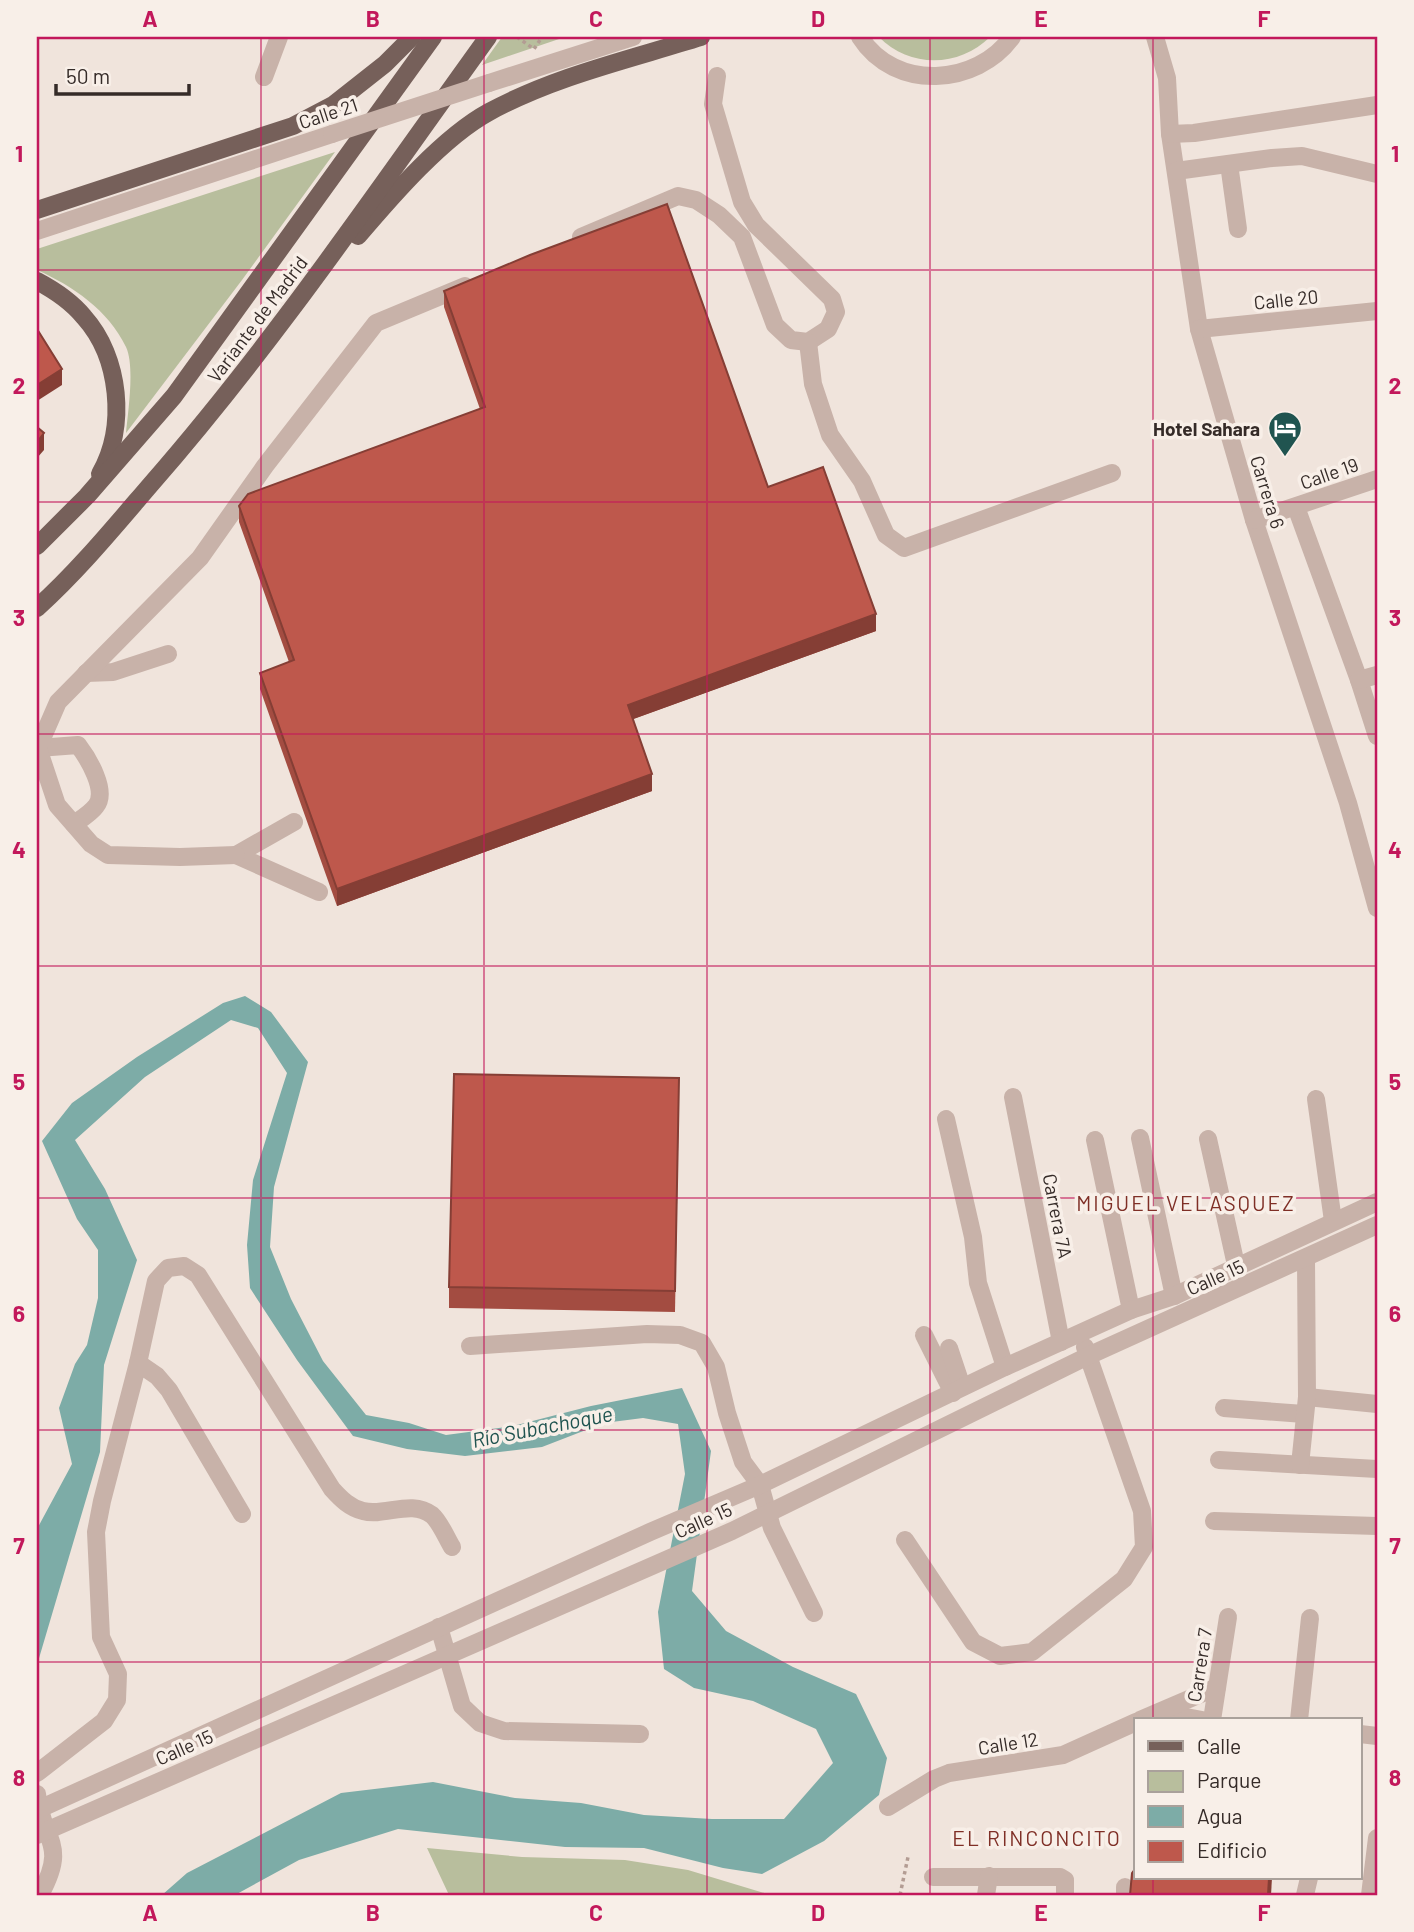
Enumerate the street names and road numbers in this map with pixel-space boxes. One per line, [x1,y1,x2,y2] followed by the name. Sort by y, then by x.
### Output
[296,93,360,133] street label: Calle 21
[202,251,312,387] street label: Variante de Madrid
[1253,284,1319,314] street label: Calle 20
[1297,452,1361,494] street label: Calle 19
[1246,453,1290,531] street label: Carrera 6
[1039,1172,1077,1260] street label: Carrera 7A
[1183,1254,1247,1300] street label: Calle 15
[671,1497,735,1543] street label: Calle 15
[1182,1626,1216,1704] street label: Carrera 7
[152,1724,216,1770] street label: Calle 15
[976,1727,1040,1759] street label: Calle 12

